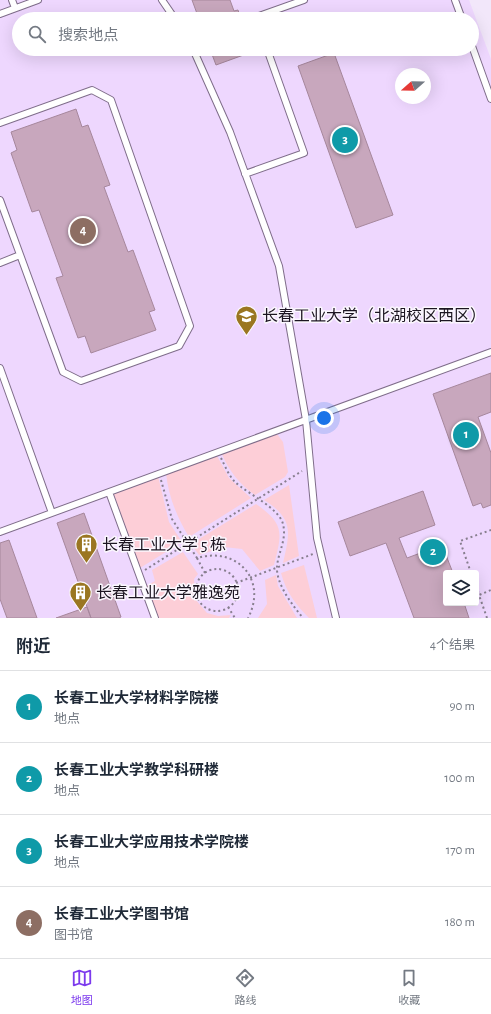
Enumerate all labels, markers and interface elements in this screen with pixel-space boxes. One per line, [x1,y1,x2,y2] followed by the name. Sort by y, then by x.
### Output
[12,12,479,56] search box
[26,23,48,45] icon: search
[58,28,118,43] text: 搜索地点
[395,68,431,104] north arrow
[332,125,358,155] pin: 3
[70,216,96,246] pin: 4
[233,303,259,336] school or university icon: 长春工业大学（北湖校区西区）
[262,307,486,324] place label: 长春工业大学（北湖校区西区）
[314,408,334,428] your location
[453,420,479,450] pin: 1
[74,532,100,565] building icon: 长春工业大学 5 栋
[102,536,226,553] place label: 长春工业大学 5 栋
[420,537,446,567] pin: 2
[443,570,479,606] map controls
[443,570,479,606] button: layers
[68,580,94,613] building icon: 长春工业大学雅逸苑
[96,584,240,601] place label: 长春工业大学雅逸苑
[16,638,50,655] text: 附近
[430,639,475,652] text: 4个结果
[54,691,219,706] text: 长春工业大学材料学院楼
[27,700,31,713] text: 1
[449,700,475,713] text: 90 m
[54,713,80,726] text: 地点
[54,763,219,778] text: 长春工业大学教学科研楼
[26,772,32,785] text: 2
[444,772,475,785] text: 100 m
[54,785,80,798] text: 地点
[54,835,249,850] text: 长春工业大学应用技术学院楼
[26,844,32,857] text: 3
[446,844,475,857] text: 170 m
[54,857,80,870] text: 地点
[54,907,189,922] text: 长春工业大学图书馆
[26,916,32,929] text: 4
[445,916,475,929] text: 180 m
[54,929,93,942] text: 图书馆
[71,967,93,1007] tab: 地图
[234,967,256,1007] tab: 路线
[398,967,420,1007] tab: 收藏

